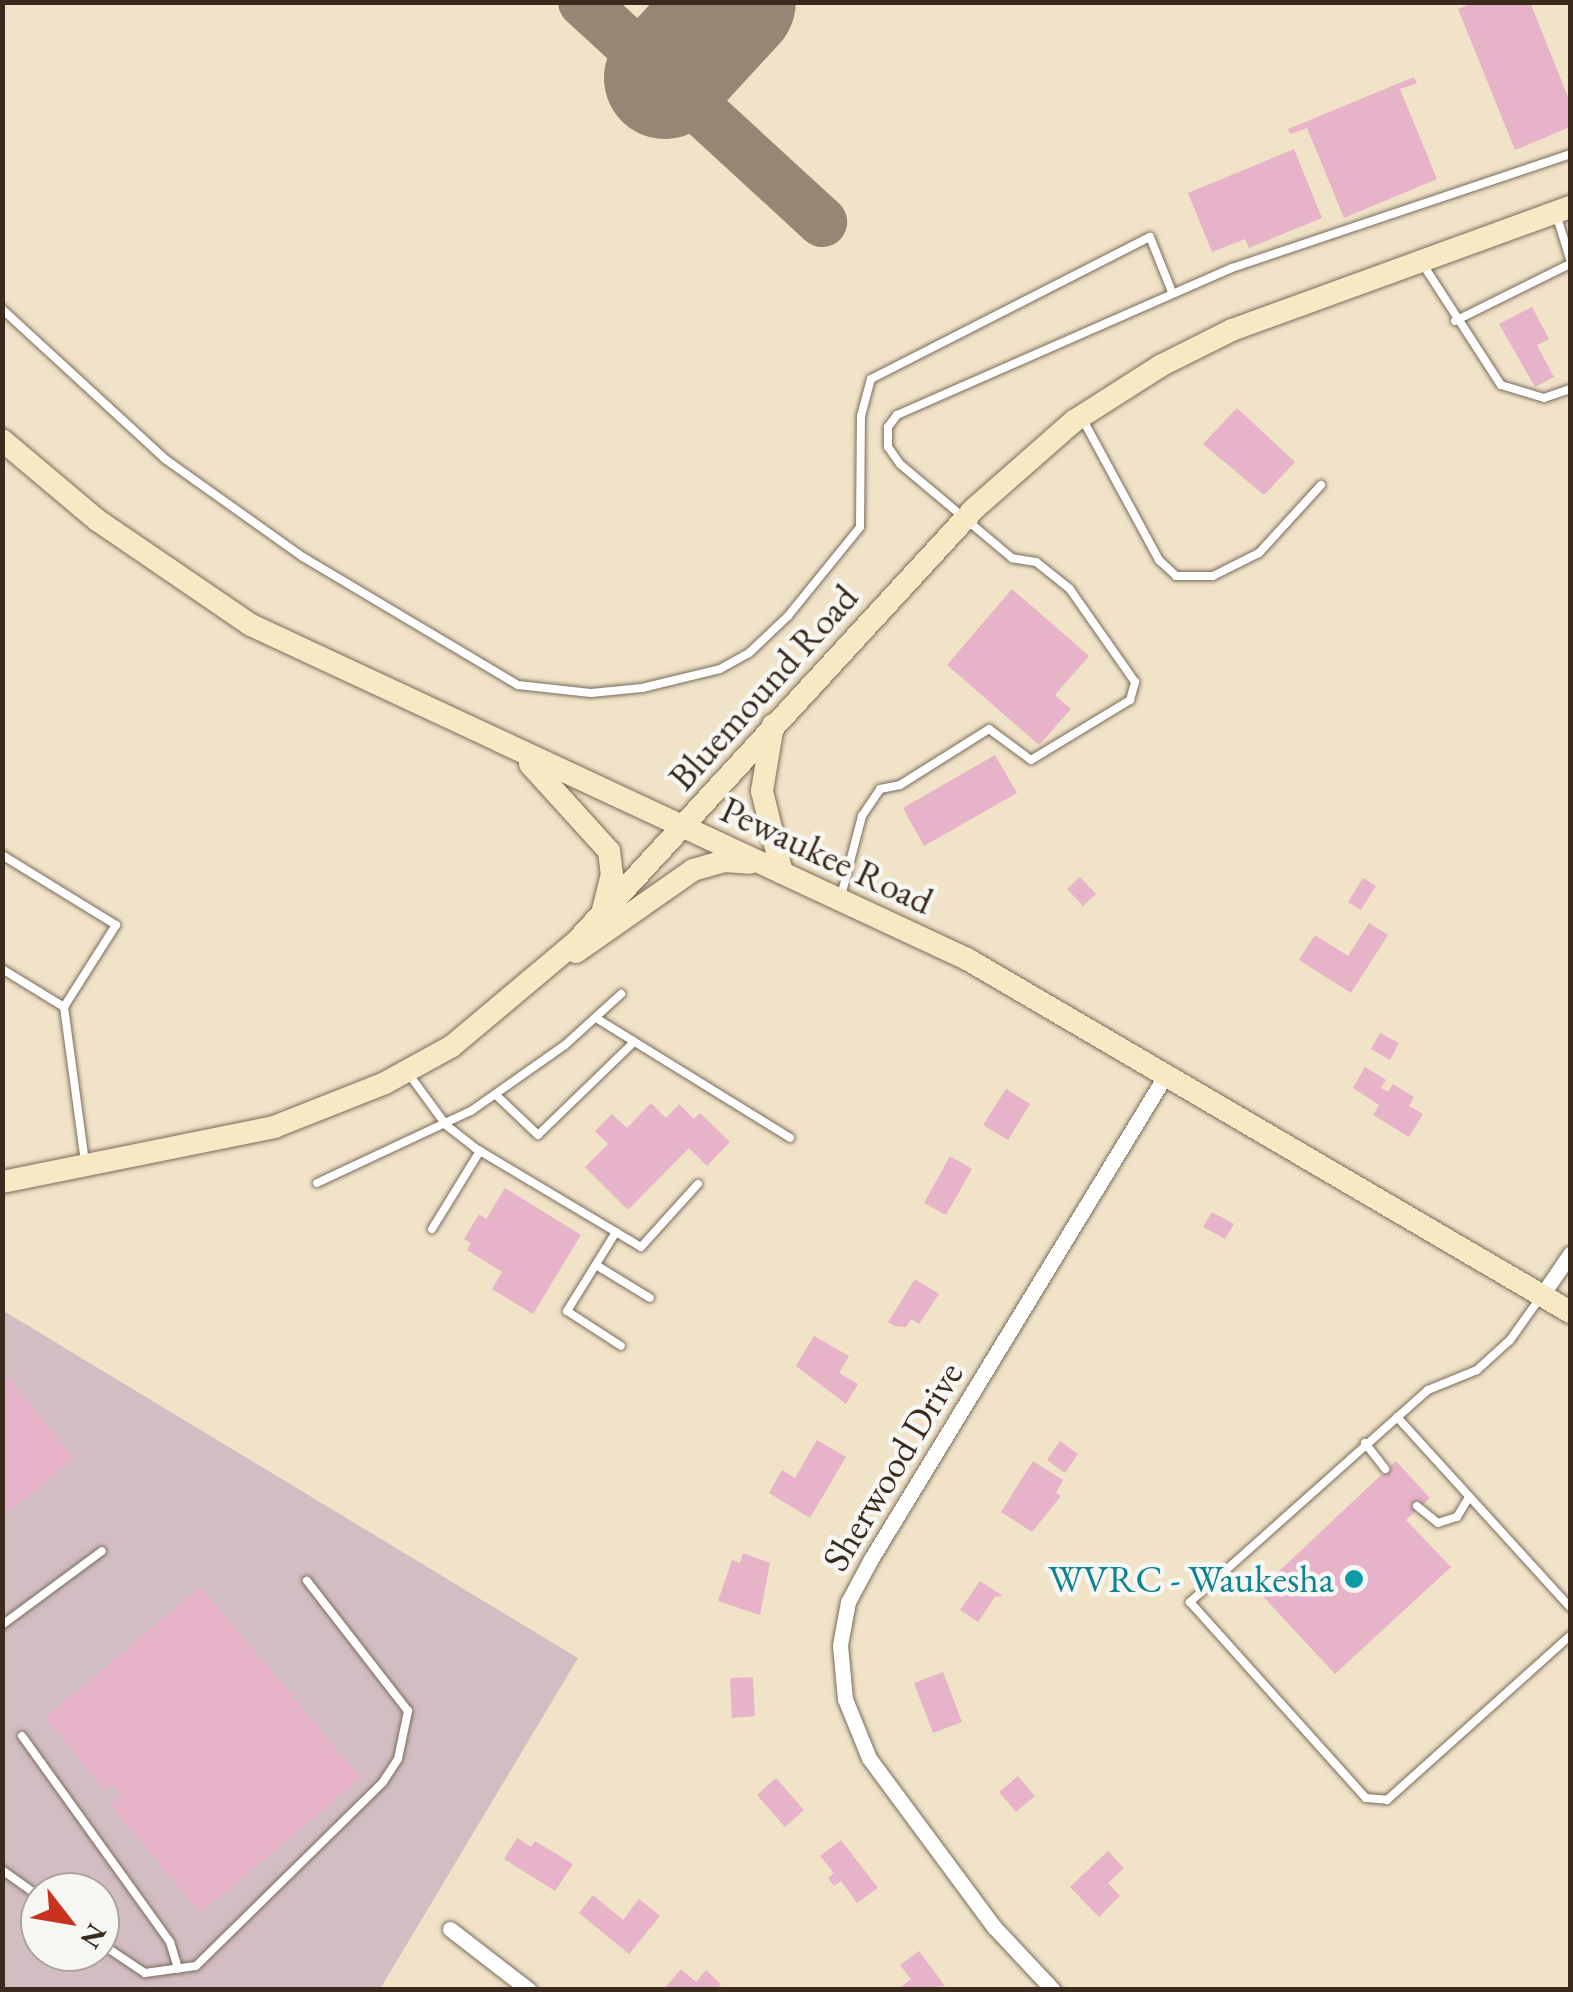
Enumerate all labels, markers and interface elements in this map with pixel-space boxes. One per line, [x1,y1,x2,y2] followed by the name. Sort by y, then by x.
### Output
[659,575,867,799] street label: Bluemound Road
[714,786,940,924] street label: Pewaukee Road
[812,1353,972,1579] street label: Sherwood Drive
[1048,1556,1334,1602] place label: WVRC - Waukesha
[1343,1568,1365,1590] marker: WVRC - Waukesha
[20,1872,120,1972] north arrow
[73,1917,115,1955] text: N

